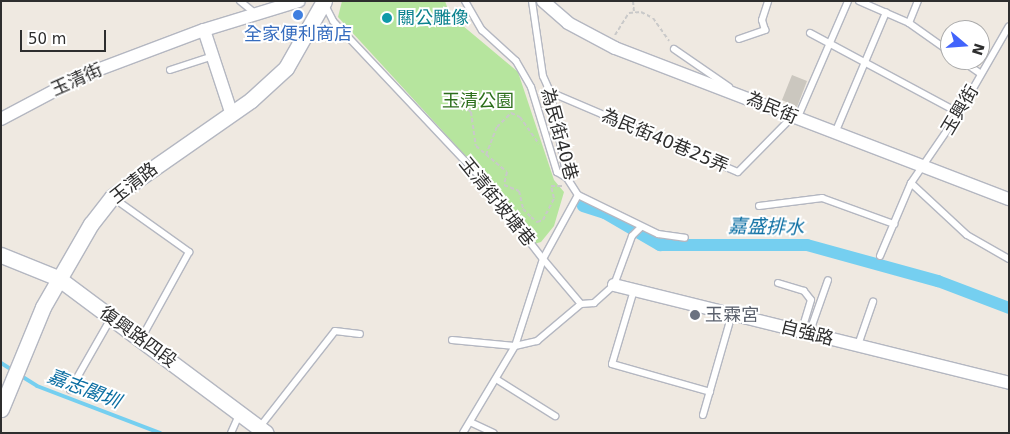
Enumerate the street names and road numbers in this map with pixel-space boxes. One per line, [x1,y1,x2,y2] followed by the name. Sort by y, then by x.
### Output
[48,59,106,101] street label: 玉清街
[937,81,983,139] street label: 玉興街
[536,85,582,183] street label: 為民街40巷
[743,88,801,128] street label: 為民街
[598,105,732,177] street label: 為民街40巷25弄
[455,153,539,251] street label: 玉清街坡塘巷
[106,158,162,208] street label: 玉清路
[95,302,181,372] street label: 復興路四段
[778,316,836,350] street label: 自強路

